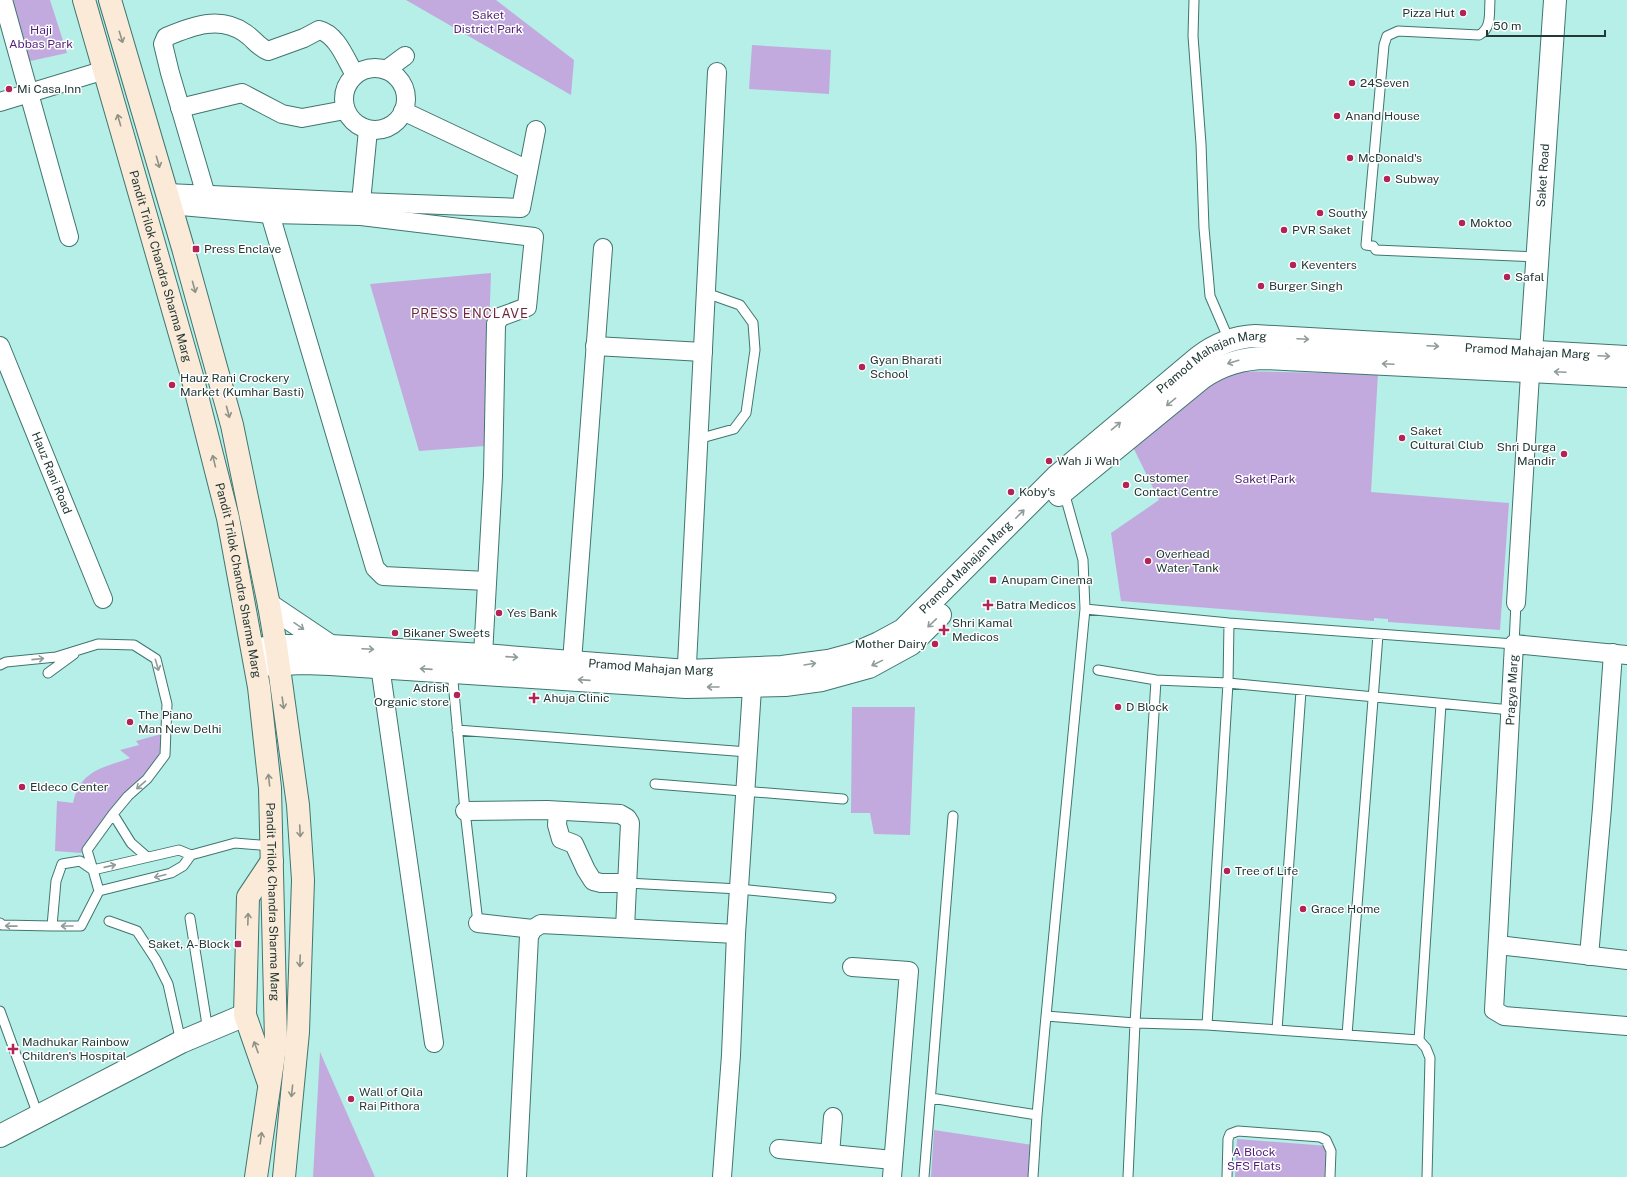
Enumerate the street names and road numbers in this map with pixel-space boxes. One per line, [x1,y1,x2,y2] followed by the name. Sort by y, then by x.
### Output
[1534,143,1552,208] street label: Saket Road
[126,169,195,364] street label: Pandit Trilok Chandra Sharma Marg
[1154,329,1267,397] street label: Pramod Mahajan Marg
[1464,341,1591,362] street label: Pramod Mahajan Marg
[29,430,75,516] street label: Hauz Rani Road
[212,481,264,679] street label: Pandit Trilok Chandra Sharma Marg
[916,518,1015,617] street label: Pramod Mahajan Marg
[1503,654,1521,726] street label: Pragya Marg
[588,656,714,678] street label: Pramod Mahajan Marg
[263,802,282,1001] street label: Pandit Trilok Chandra Sharma Marg

